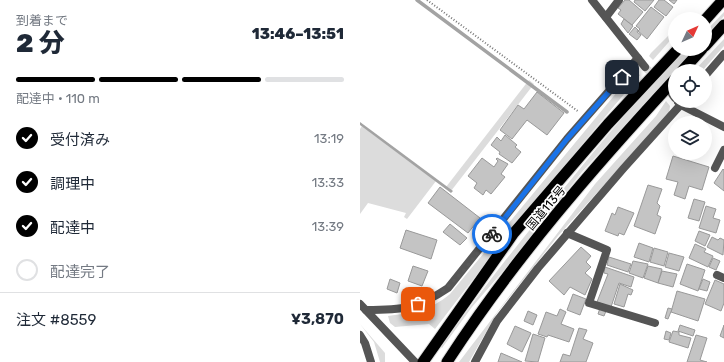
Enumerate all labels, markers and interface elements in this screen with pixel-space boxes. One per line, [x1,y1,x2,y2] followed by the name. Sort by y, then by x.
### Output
[668,12,712,56] north arrow
[668,12,712,160] map controls
[16,13,68,28] text: 到着まで
[252,25,344,43] text: 13:46–13:51
[16,28,65,59] text: 2 分
[605,60,639,94] pin
[668,64,712,108] button: locate
[611,66,633,88] icon: home
[16,91,100,106] text: 配達中 · 110 m
[668,116,712,160] button: layers
[16,127,38,149] icon: check
[50,131,110,149] text: 受付済み
[314,131,344,146] text: 13:19
[16,171,38,193] icon: check
[50,175,95,193] text: 調理中
[312,175,344,190] text: 13:33
[523,183,569,233] street label: 国道113号
[472,214,512,254] courier
[16,215,38,237] icon: check
[50,219,95,237] text: 配達中
[312,219,344,234] text: 13:39
[481,223,503,245] icon: bike
[50,263,110,281] text: 配達完了
[401,287,435,321] pin
[407,293,429,315] icon: bag
[291,310,344,328] text: ¥3,870
[16,311,96,329] text: 注文 #8559

